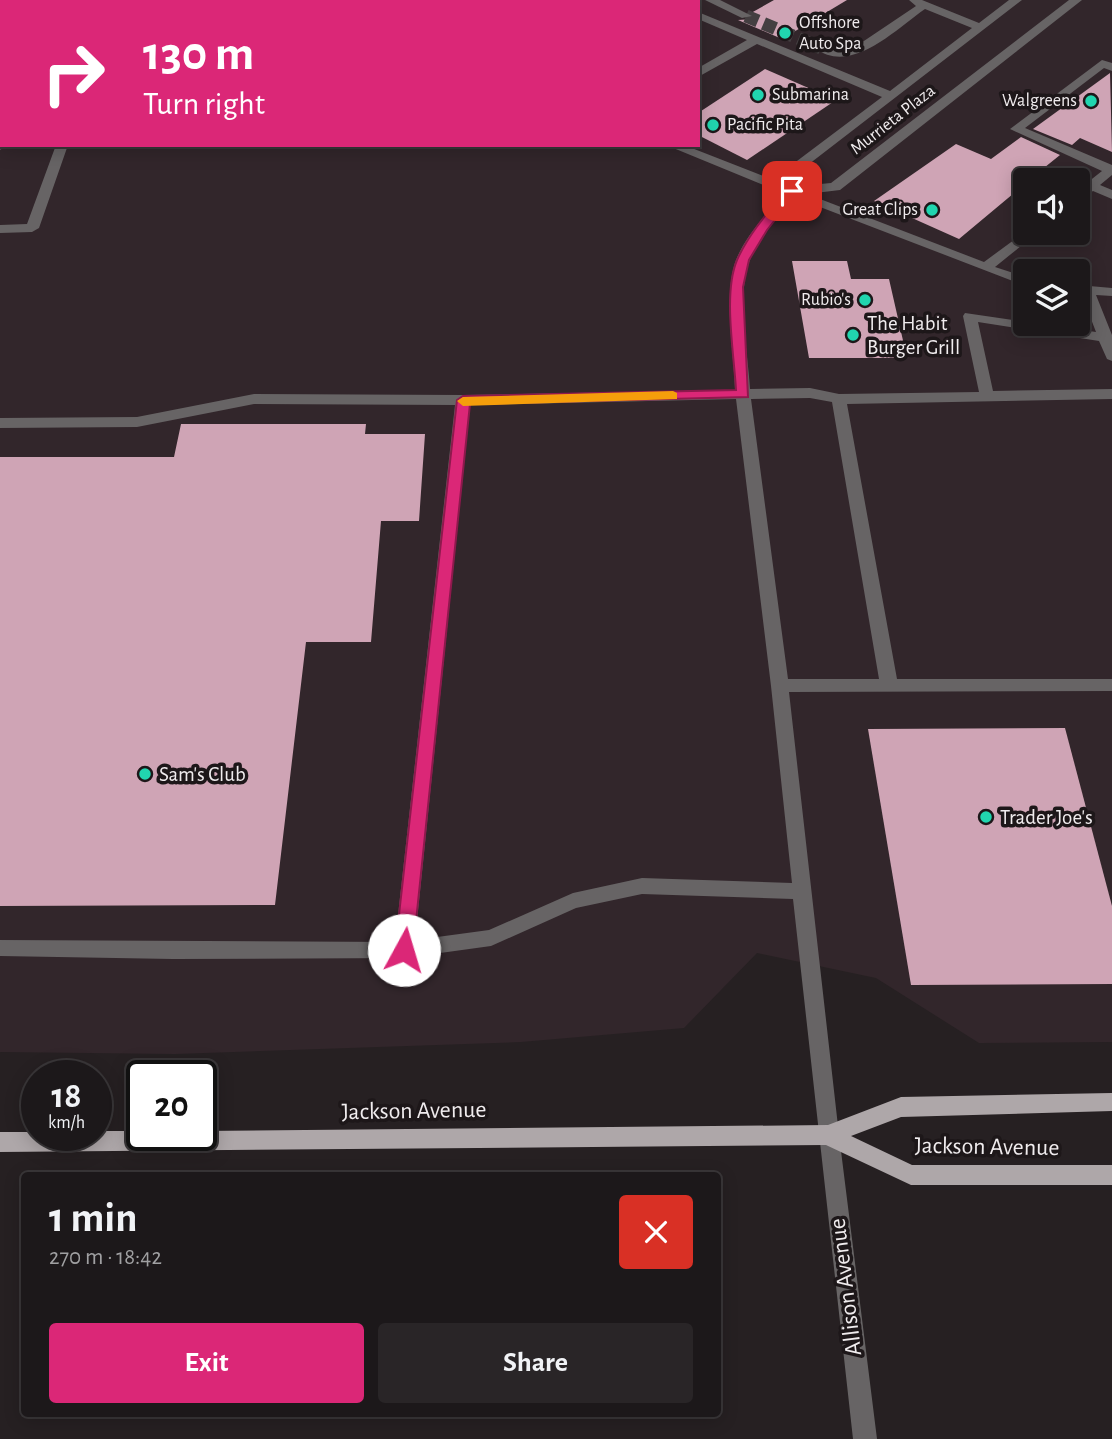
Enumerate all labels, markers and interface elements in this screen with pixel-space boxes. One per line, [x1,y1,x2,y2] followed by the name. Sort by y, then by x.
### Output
[799,14,862,53] place label: Offshore Auto Spa
[777,25,793,41] marker: Offshore Auto Spa
[28,28,119,119] icon: right
[143,30,254,79] text: 130 m
[847,82,939,158] street label: Murrieta Plaza
[772,86,849,104] place label: Submarina
[750,87,766,103] marker: Submarina
[143,88,265,120] text: Turn right
[1002,92,1077,110] place label: Walgreens
[1083,93,1099,109] marker: Walgreens
[727,116,803,134] place label: Pacific Pita
[705,117,721,133] marker: Pacific Pita
[762,161,822,221] pin
[1013,168,1090,336] map controls
[1013,168,1090,245] button: sound
[773,172,811,210] icon: arrive
[842,201,918,219] place label: Great Clips
[924,202,940,218] marker: Great Clips
[1013,259,1090,336] button: layers
[801,291,851,309] place label: Rubio's
[857,292,873,308] marker: Rubio's
[867,313,960,358] place label: The Habit Burger Grill
[845,327,861,343] marker: The Habit Burger Grill
[159,764,246,785] place label: Sam's Club
[137,766,153,782] marker: Sam's Club
[1000,807,1093,828] place label: Trader Joe's
[978,809,994,825] marker: Trader Joe's
[367,913,441,987] position arrow
[126,1060,217,1151] speed limit sign: 20
[52,1079,81,1114] text: 18
[341,1098,487,1124] street label: Jackson Avenue
[48,1114,85,1132] text: km/h
[914,1134,1060,1160] street label: Jackson Avenue
[619,1195,693,1269] button: close
[49,1197,138,1239] text: 1 min
[826,1217,866,1357] street label: Allison Avenue
[49,1246,162,1269] text: 270 m · 18:42
[49,1323,364,1403] button: Exit
[378,1323,693,1403] button: Share

